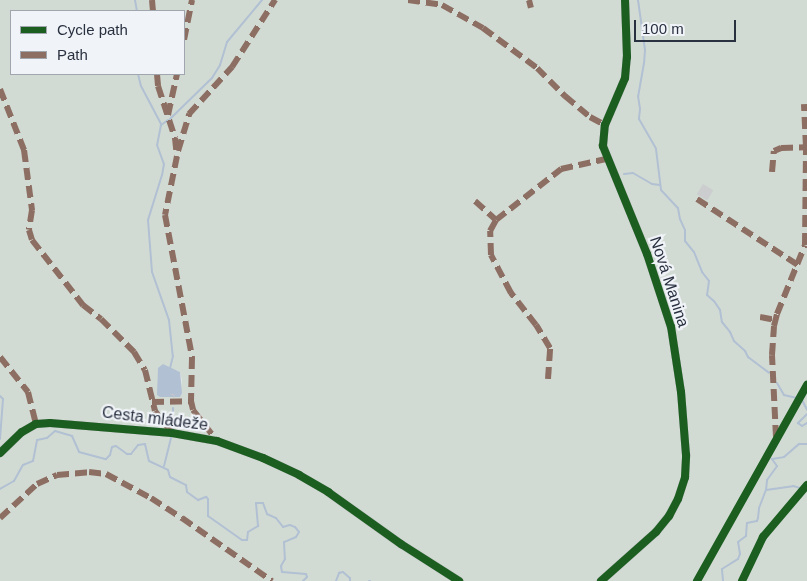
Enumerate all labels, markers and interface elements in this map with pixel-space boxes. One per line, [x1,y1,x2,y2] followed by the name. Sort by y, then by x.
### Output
[10,10,185,75] legend
[637,10,740,42] scale bar
[642,20,684,37] text: 100 m
[57,21,128,38] text: Cycle path
[57,46,88,63] text: Path
[645,234,693,330] street label: Nová Manina
[101,403,209,435] street label: Cesta mládeže

